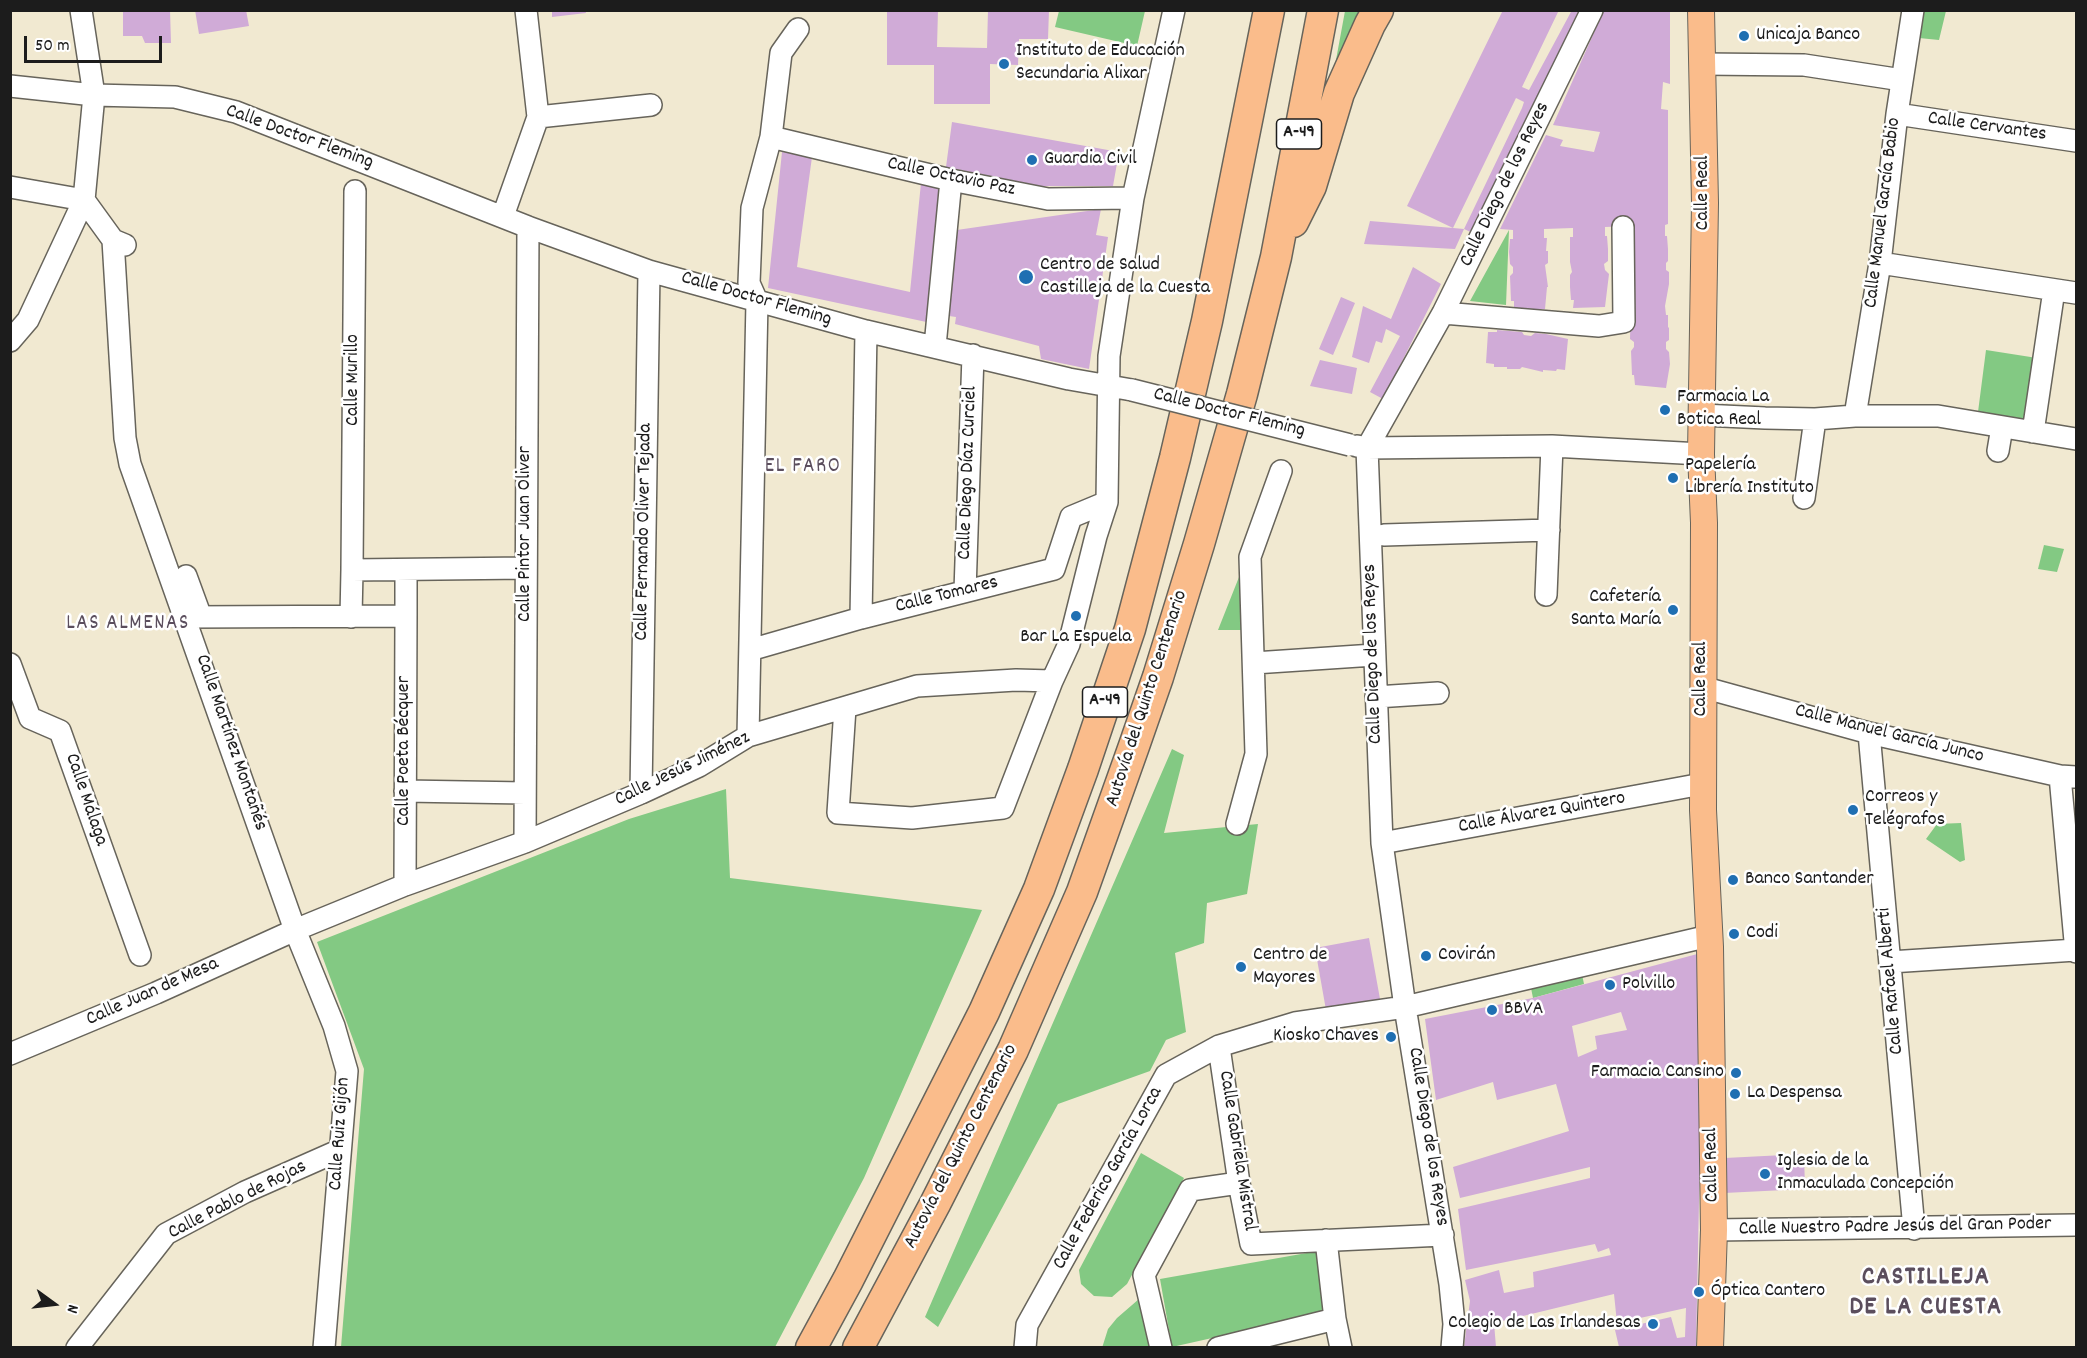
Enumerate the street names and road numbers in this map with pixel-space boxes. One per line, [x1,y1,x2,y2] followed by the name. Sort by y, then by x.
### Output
[1456,99,1556,271] street label: Calle Diego de los Reyes
[222,100,376,176] street label: Calle Doctor Fleming
[1926,108,2048,148] street label: Calle Cervantes
[1860,116,1908,310] street label: Calle Manuel García Babio
[1276,119,1322,149] road number: A-49
[885,153,1017,203] street label: Calle Octavio Paz
[1692,156,1716,230] street label: Calle Real
[678,267,834,333] street label: Calle Doctor Fleming
[342,334,366,426] street label: Calle Murillo
[1151,384,1307,444] street label: Calle Doctor Fleming
[954,386,984,560] street label: Calle Diego Díaz Curciel
[631,423,659,641] street label: Calle Fernando Oliver Tejada
[514,446,538,622] street label: Calle Pintor Juan Oliver
[1359,563,1389,745] street label: Calle Diego de los Reyes
[893,572,1001,620] street label: Calle Tomares
[1102,588,1194,810] street label: Autovía del Quinto Centenario
[1690,642,1714,716] street label: Calle Real
[189,652,271,834] street label: Calle Martínez Montañés
[393,676,417,826] street label: Calle Poeta Bécquer
[1082,687,1128,717] road number: A-49
[1792,700,1986,770] street label: Calle Manuel García Junco
[612,727,754,813] street label: Calle Jesús Jiménez
[58,751,112,849] street label: Calle Málaga
[1457,788,1627,840] street label: Calle Álvarez Quintero
[1874,907,1910,1055] street label: Calle Rafael Alberti
[83,953,223,1033] street label: Calle Juan de Mesa
[900,1041,1024,1253] street label: Autovía del Quinto Centenario
[1401,1046,1453,1228] street label: Calle Diego de los Reyes
[1212,1069,1260,1233] street label: Calle Gabriela Mistral
[325,1077,357,1191] street label: Calle Ruiz Gijón
[1049,1083,1169,1275] street label: Calle Federico García Lorca
[1700,1127,1726,1203] street label: Calle Real
[165,1156,311,1246] street label: Calle Pablo de Rojas
[1738,1213,2052,1243] street label: Calle Nuestro Padre Jesús del Gran Poder

